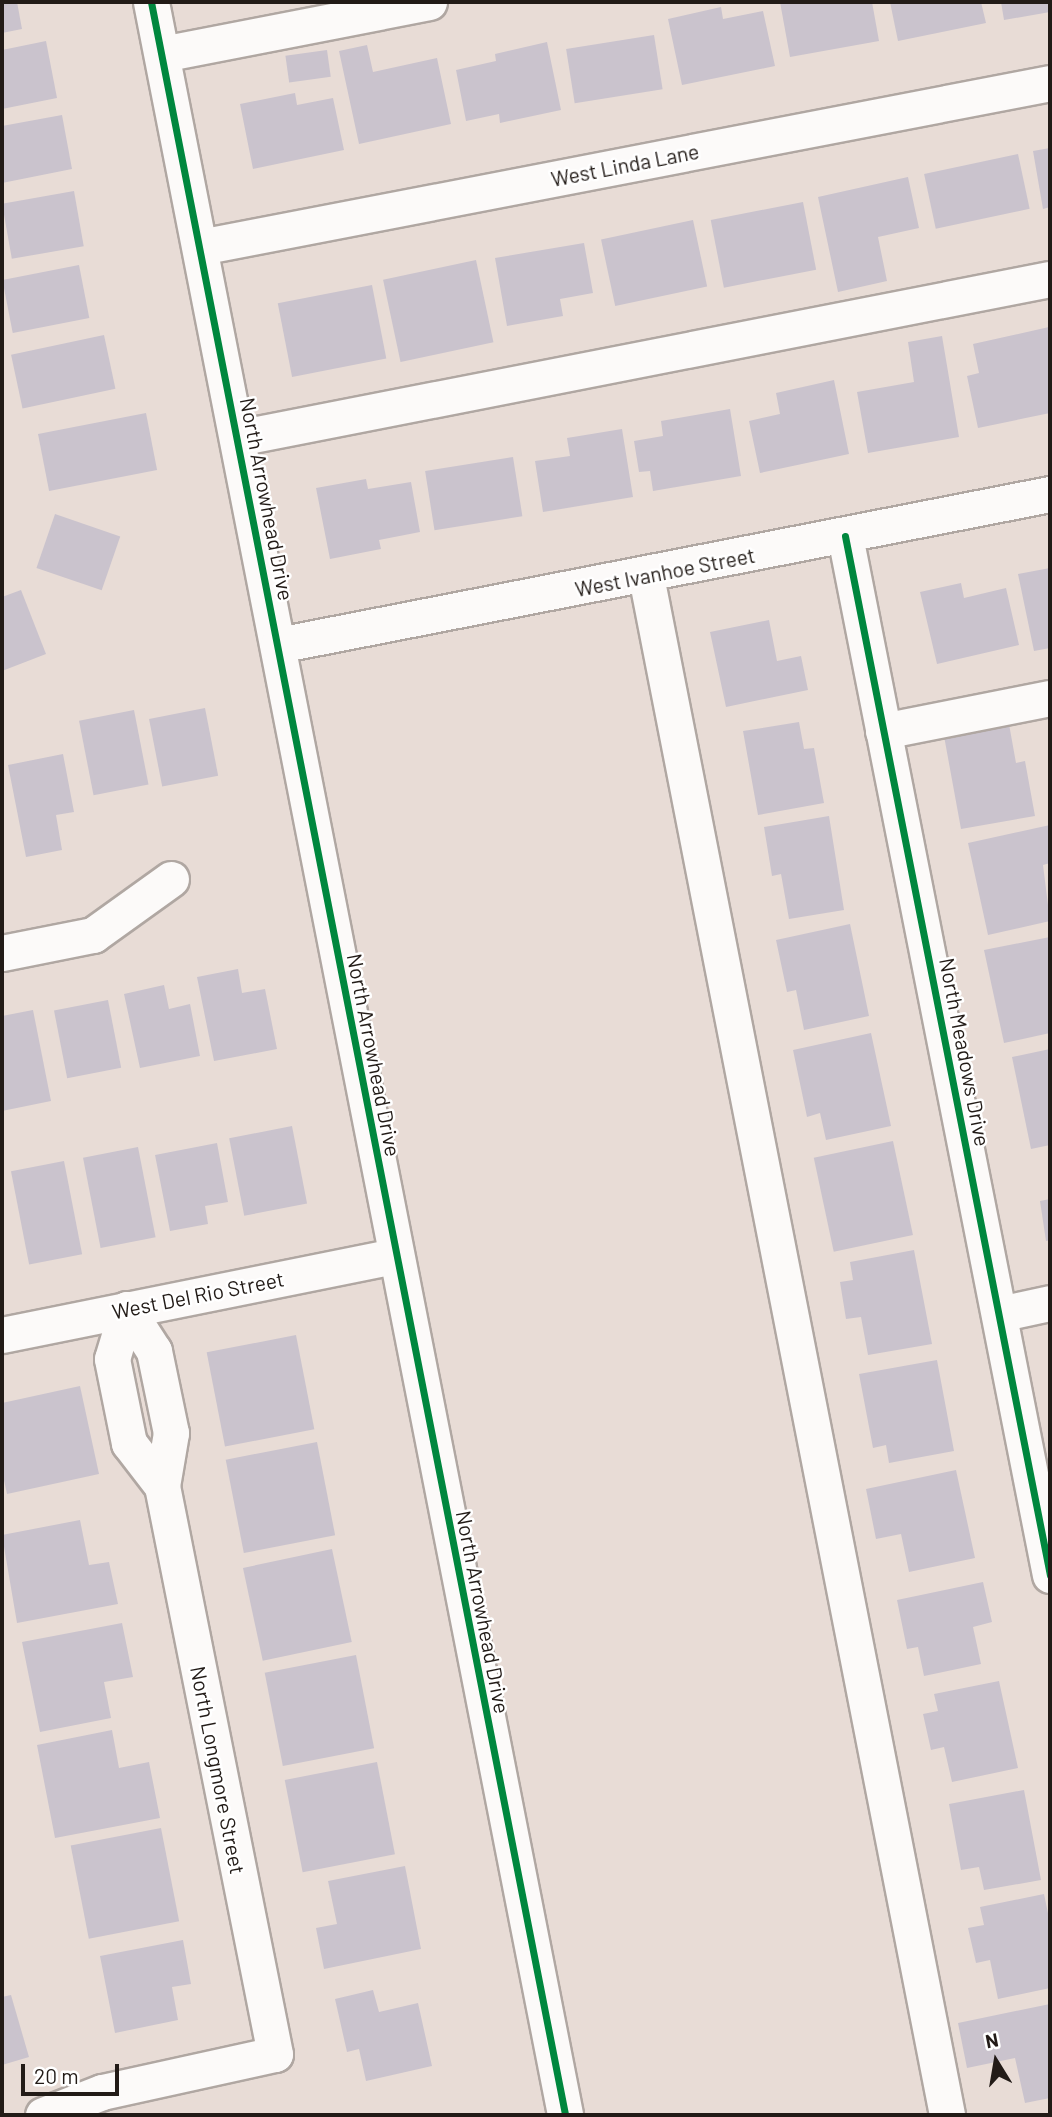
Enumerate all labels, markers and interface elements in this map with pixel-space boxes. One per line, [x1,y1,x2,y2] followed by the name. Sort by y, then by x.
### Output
[549,138,701,192] street label: West Linda Lane
[235,395,299,603] street label: North Arrowhead Drive
[573,542,757,602] street label: West Ivanhoe Street
[342,951,406,1159] street label: North Arrowhead Drive
[934,956,996,1148] street label: North Meadows Drive
[110,1266,286,1324] street label: West Del Rio Street
[451,1508,515,1716] street label: North Arrowhead Drive
[185,1664,251,1876] street label: North Longmore Street
[961,2026,1031,2096] north arrow
[983,2027,1000,2052] text: N
[24,2050,122,2094] scale bar
[34,2063,79,2088] text: 20 m

